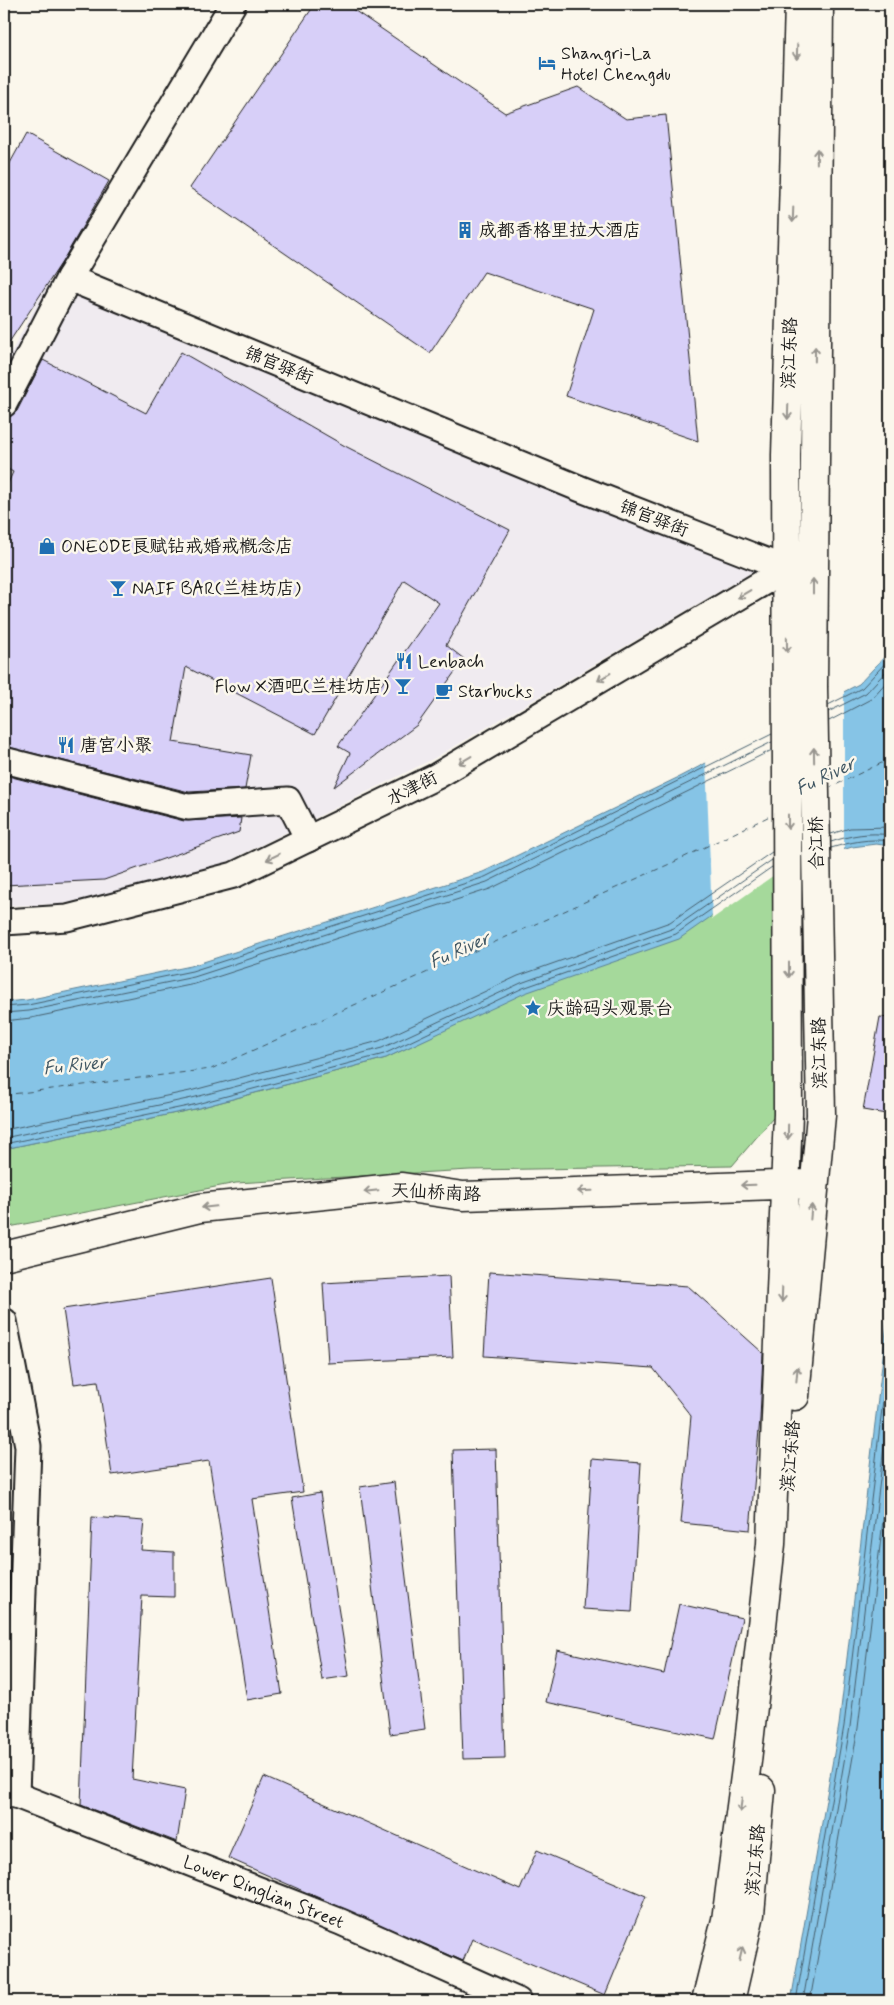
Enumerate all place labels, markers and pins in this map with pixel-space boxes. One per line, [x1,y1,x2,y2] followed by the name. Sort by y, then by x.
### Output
[561,42,671,87] place label: Shangri-La Hotel Chengdu
[537,53,557,73] hotel icon: Shangri-La Hotel Chengdu
[479,219,641,243] place label: 成都香格里拉大酒店
[455,220,475,240] building icon: 成都香格里拉大酒店
[61,535,293,559] place label: ONEODE良赋钻戒婚戒概念店
[37,536,57,556] shop icon: ONEODE良赋钻戒婚戒概念店
[132,577,301,601] place label: NAIF BAR(兰桂坊店)
[108,578,128,598] bar icon: NAIF BAR(兰桂坊店)
[418,650,484,674] place label: Lenbach
[394,651,414,671] restaurant icon: Lenbach
[215,675,390,699] place label: Flow X酒吧(兰桂坊店)
[393,676,413,696] bar icon: Flow X酒吧(兰桂坊店)
[458,680,532,704] place label: Starbucks
[434,681,454,701] cafe icon: Starbucks
[80,734,152,758] place label: 唐宫小聚
[56,735,76,755] restaurant icon: 唐宫小聚
[547,997,673,1021] place label: 庆龄码头观景台
[523,998,543,1018] place icon: 庆龄码头观景台

